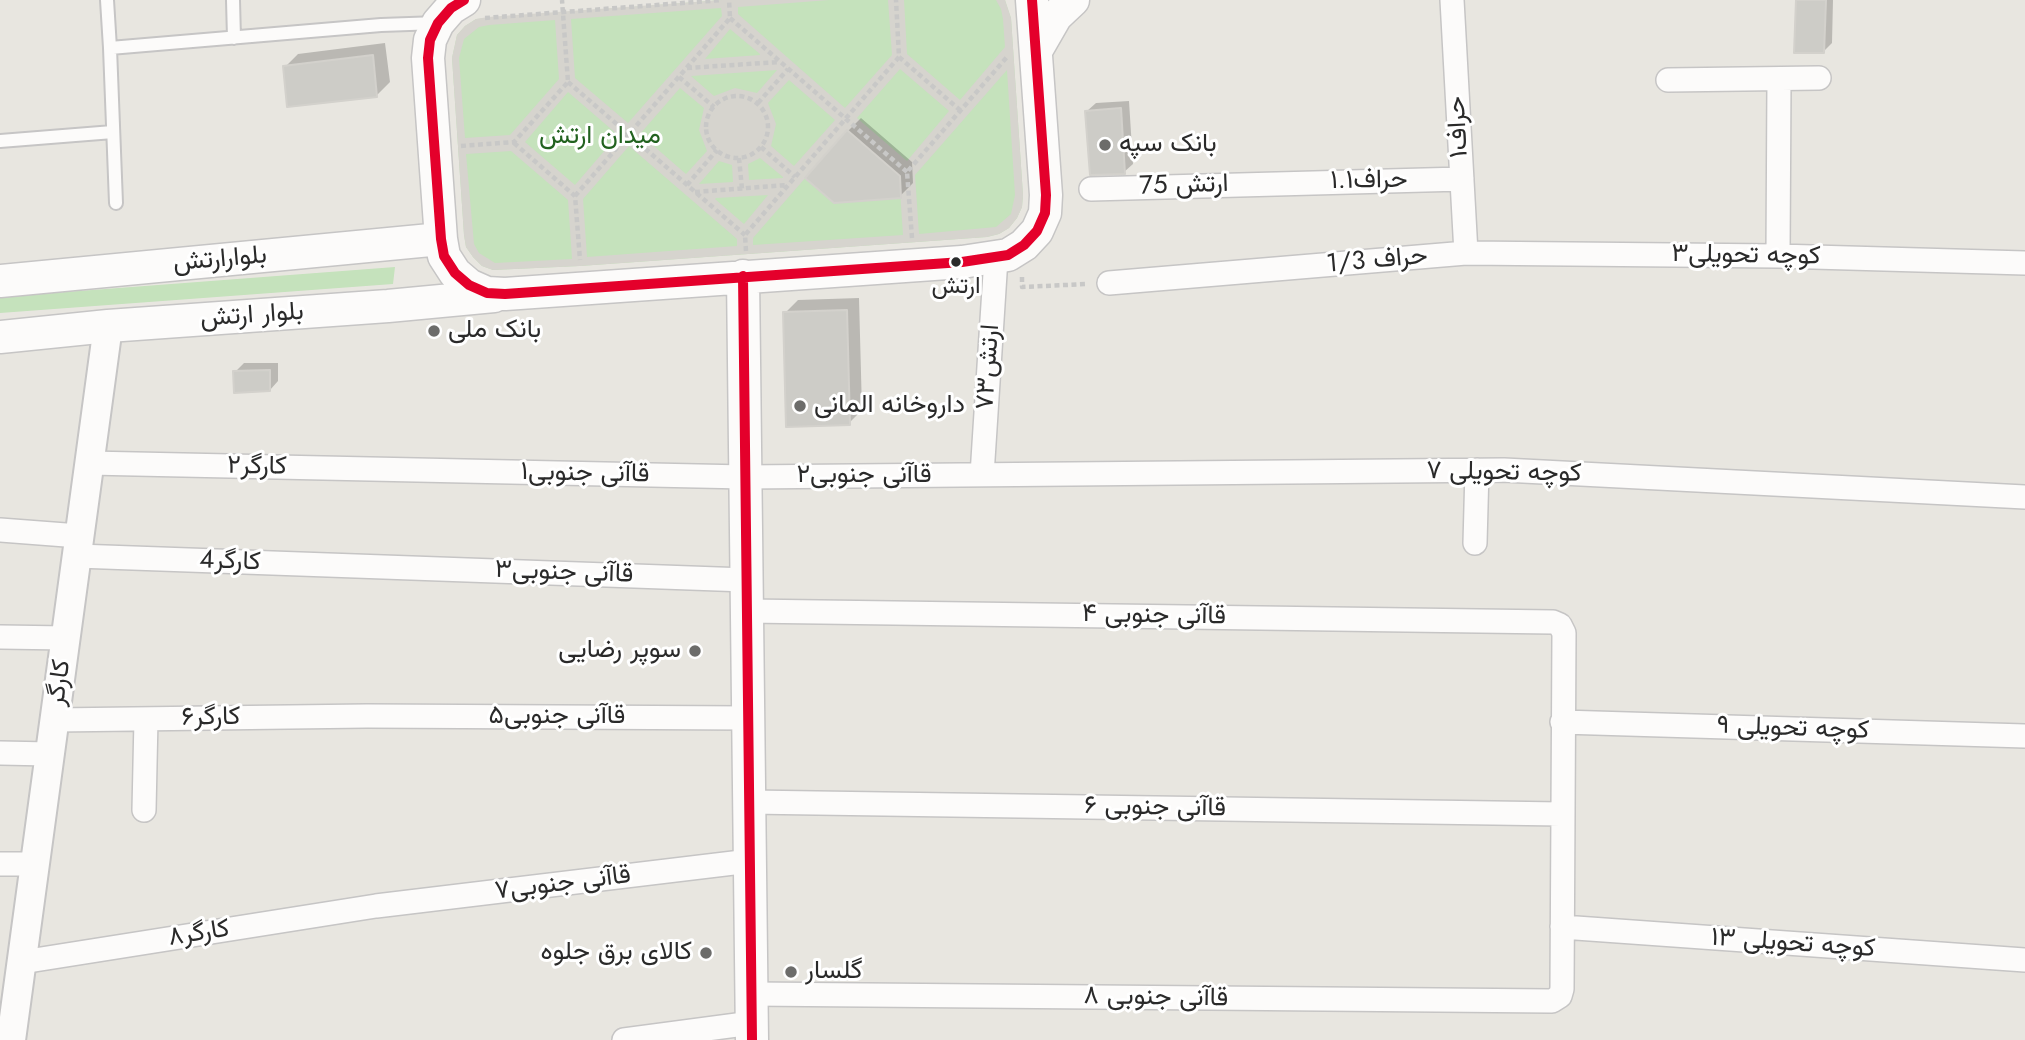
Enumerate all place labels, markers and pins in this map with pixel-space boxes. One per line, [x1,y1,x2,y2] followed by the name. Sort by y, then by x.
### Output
[1119,129,1217,161] place label: بانک سپه
[1097,137,1113,153] marker: بانک سپه
[949,255,963,269] marker: ارتش
[931,273,981,301] place label: ارتش
[448,315,541,347] place label: بانک ملی
[426,323,442,339] marker: بانک ملی
[814,390,965,422] place label: داروخانه المانی
[792,398,808,414] marker: داروخانه المانی
[558,635,681,667] place label: سوپر رضایی
[687,643,703,659] marker: سوپر رضایی
[541,937,692,969] place label: کالای برق جلوه
[698,945,714,961] marker: کالای برق جلوه
[805,956,862,988] place label: گلسار
[783,964,799,980] marker: گلسار

